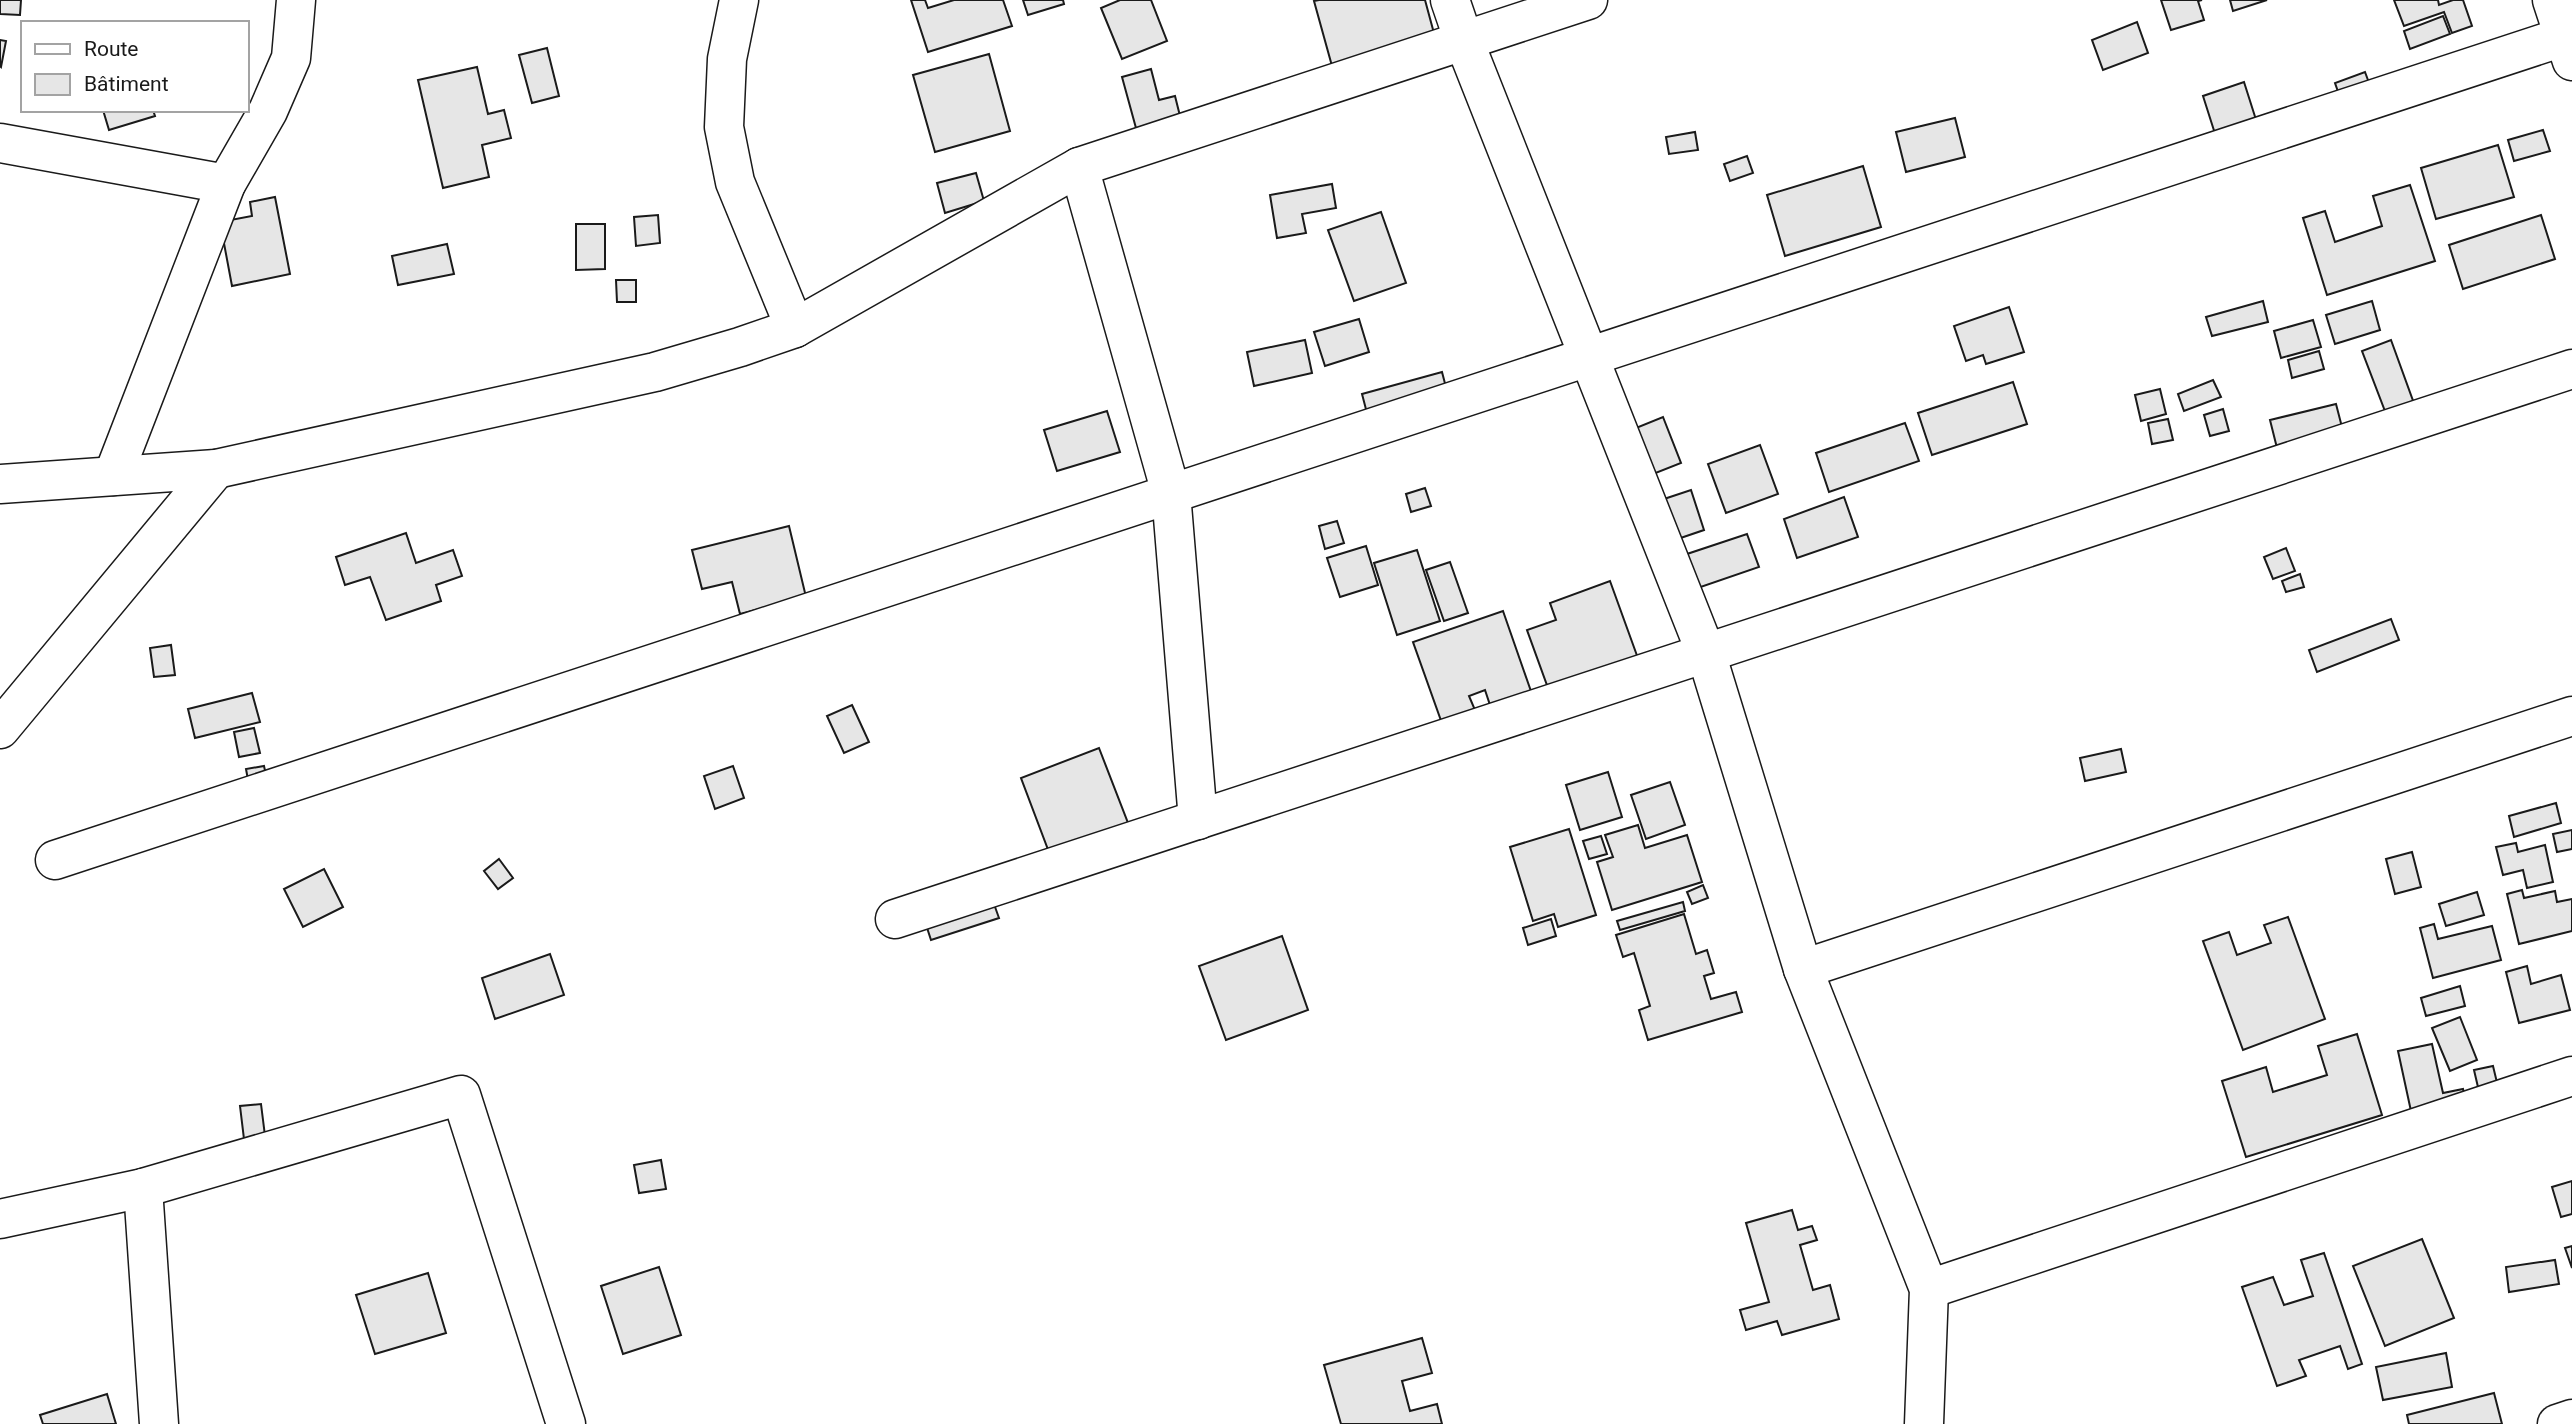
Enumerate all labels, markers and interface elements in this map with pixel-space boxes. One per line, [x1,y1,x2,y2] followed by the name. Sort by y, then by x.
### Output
[21,21,248,112] legend
[84,37,139,61] text: Route
[84,72,169,96] text: Bâtiment

